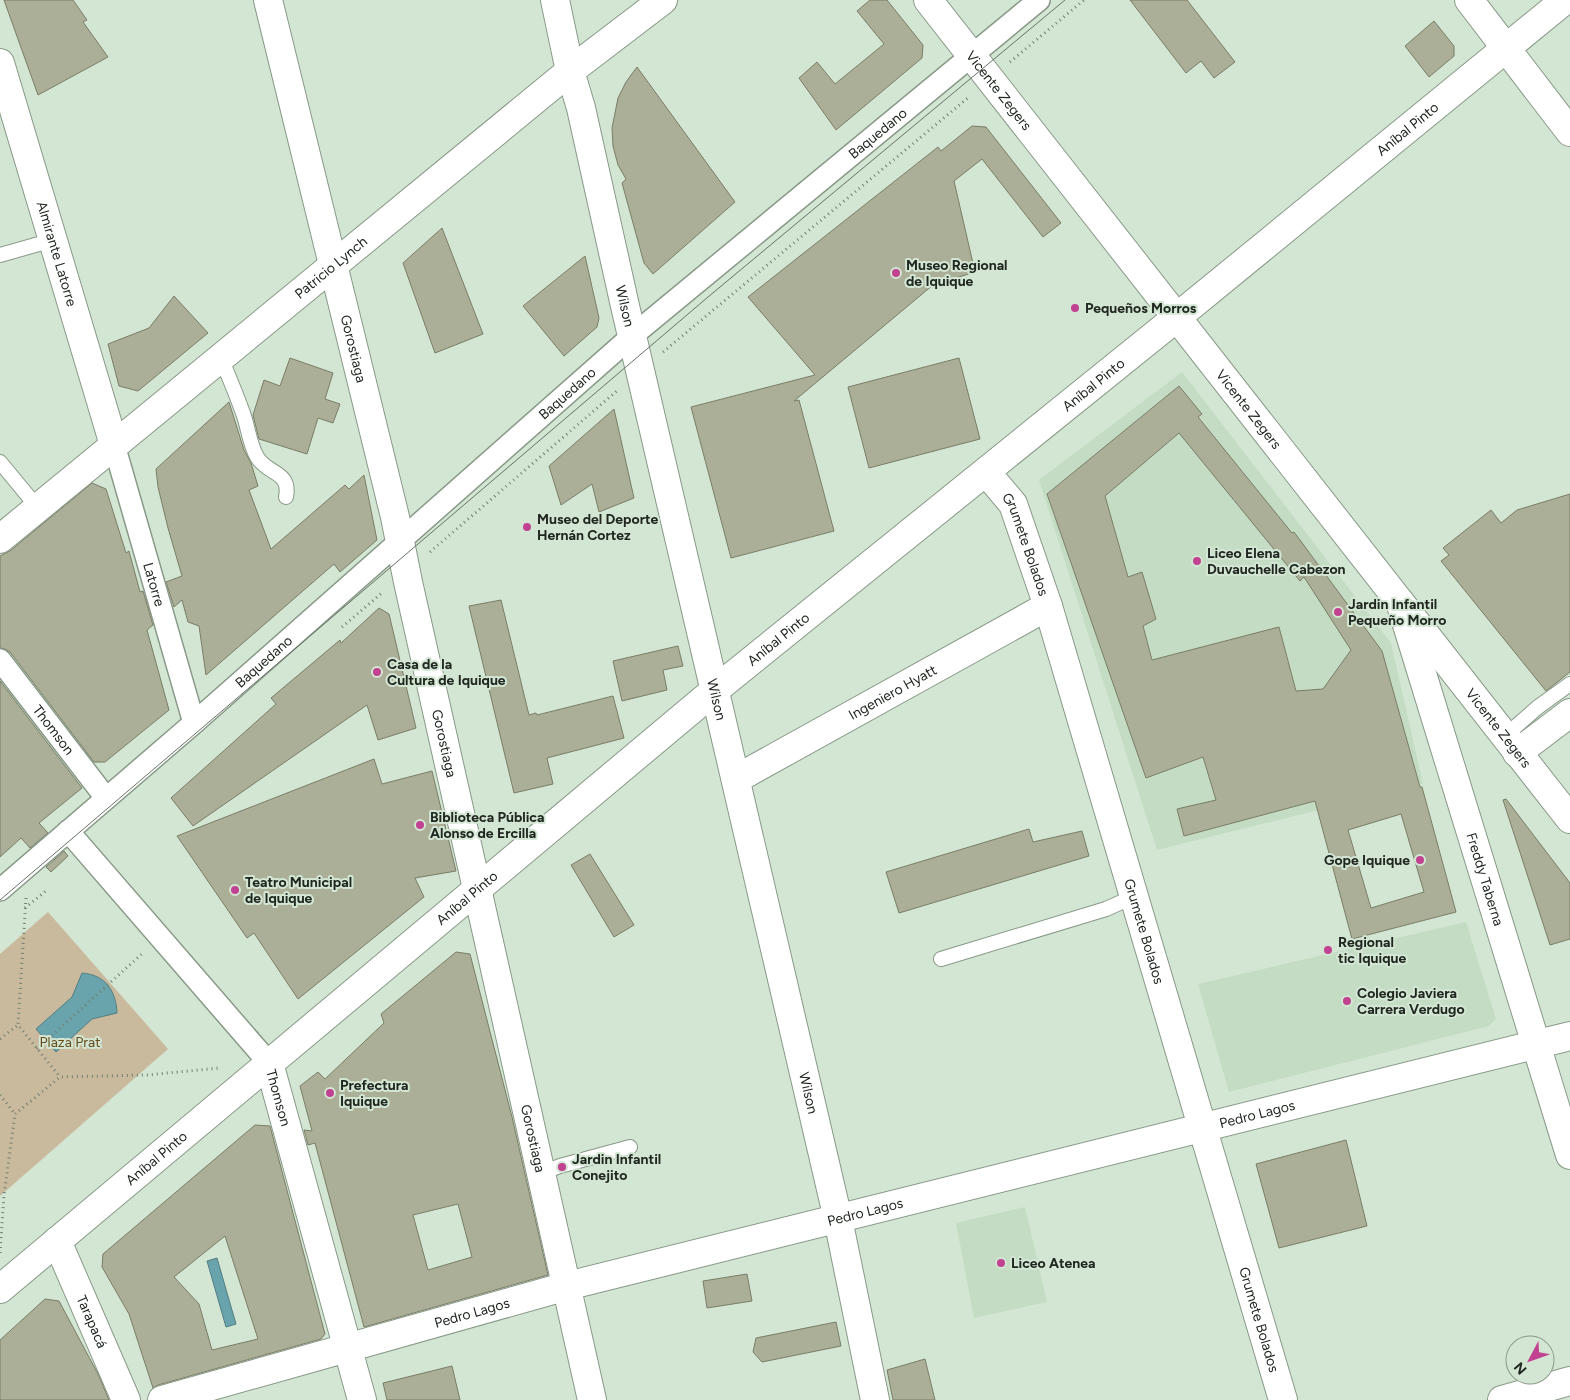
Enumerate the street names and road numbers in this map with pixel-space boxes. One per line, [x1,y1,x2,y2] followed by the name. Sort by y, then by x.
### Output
[963,47,1035,134] street label: Vicente Zegers
[1373,99,1442,159] street label: Aníbal Pinto
[845,104,910,162] street label: Baquedano
[33,199,81,309] street label: Almirante Latorre
[291,233,371,302] street label: Patricio Lynch
[612,284,638,329] street label: Wilson
[337,313,370,384] street label: Gorostiaga
[1059,354,1128,415] street label: Aníbal Pinto
[535,364,599,423] street label: Baquedano
[1212,366,1285,452] street label: Vicente Zegers
[999,489,1052,598] street label: Grumete Bolados
[140,560,169,609] street label: Latorre
[744,609,813,669] street label: Aníbal Pinto
[232,632,296,691] street label: Baquedano
[846,661,940,723] street label: Ingeniero Hyatt
[704,677,730,722] street label: Wilson
[1462,685,1535,771] street label: Vicente Zegers
[29,702,78,758] street label: Thomson
[428,708,460,779] street label: Gorostiaga
[1463,830,1508,928] street label: Freddy Taberna
[433,867,501,929] street label: Aníbal Pinto
[1121,877,1168,986] street label: Grumete Bolados
[263,1067,295,1128] street label: Thomson
[795,1070,822,1116] street label: Wilson
[1218,1096,1297,1132] street label: Pedro Lagos
[517,1103,549,1174] street label: Gorostiaga
[122,1127,191,1189] street label: Aníbal Pinto
[825,1194,905,1229] street label: Pedro Lagos
[1236,1265,1283,1374] street label: Grumete Bolados
[73,1293,111,1351] street label: Tarapacá
[432,1294,512,1331] street label: Pedro Lagos

